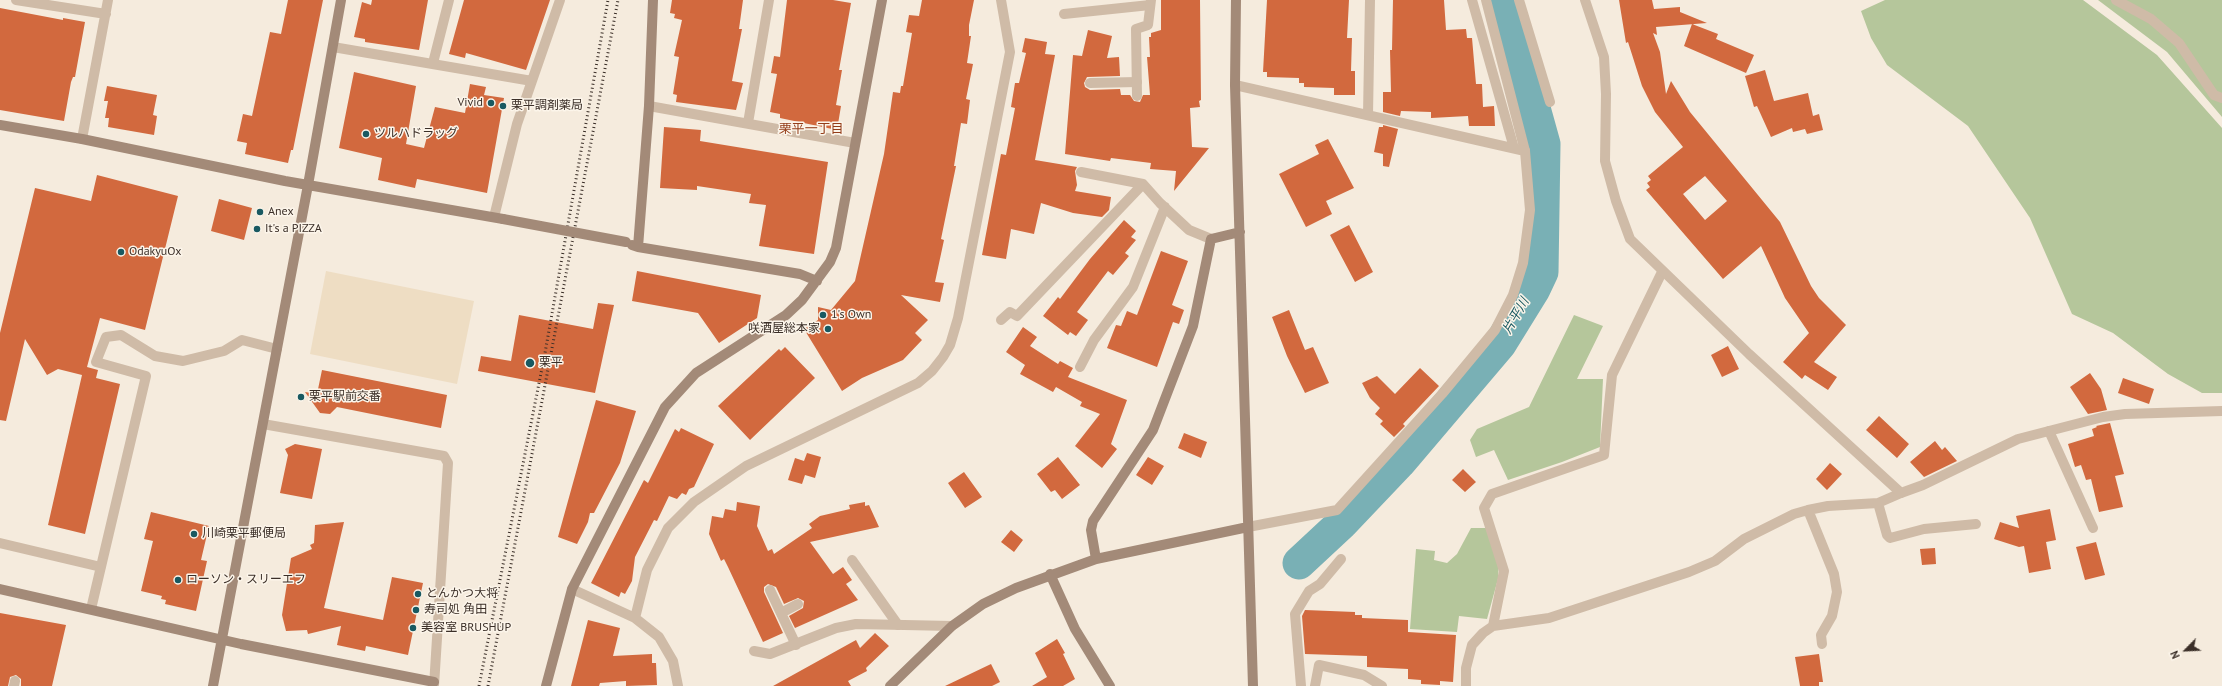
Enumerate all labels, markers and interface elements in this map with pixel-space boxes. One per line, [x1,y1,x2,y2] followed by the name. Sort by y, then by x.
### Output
[458,96,483,110] place label: Vivid
[486,98,496,108] marker: Vivid
[511,99,583,113] place label: 栗平調剤薬局
[498,101,508,111] marker: 栗平調剤薬局
[779,121,843,137] district label: 栗平一丁目
[374,127,458,141] place label: ツルハドラッグ
[361,129,371,139] marker: ツルハドラッグ
[268,205,294,219] place label: Anex
[255,207,265,217] marker: Anex
[265,222,322,236] place label: It's a PIZZA
[252,224,262,234] marker: It's a PIZZA
[129,245,181,259] place label: OdakyuOx
[116,247,126,257] marker: OdakyuOx
[1499,295,1533,337] water label: 片平川
[831,308,871,322] place label: 1's Own
[818,310,828,320] marker: 1's Own
[748,322,820,336] place label: 咲酒屋総本家
[823,324,833,334] marker: 咲酒屋総本家
[539,356,563,370] place label: 栗平
[524,357,536,369] marker: 栗平
[309,390,381,404] place label: 栗平駅前交番
[296,392,306,402] marker: 栗平駅前交番
[202,527,286,541] place label: 川崎栗平郵便局
[189,529,199,539] marker: 川崎栗平郵便局
[186,573,306,587] place label: ローソン・スリーエフ
[173,575,183,585] marker: ローソン・スリーエフ
[426,587,498,601] place label: とんかつ大将
[413,589,423,599] marker: とんかつ大将
[424,603,487,617] place label: 寿司処 角田
[411,605,421,615] marker: 寿司処 角田
[421,621,511,635] place label: 美容室 BRUSHUP
[408,623,418,633] marker: 美容室 BRUSHUP
[2166,630,2206,670] north arrow
[2167,649,2183,661] text: N

